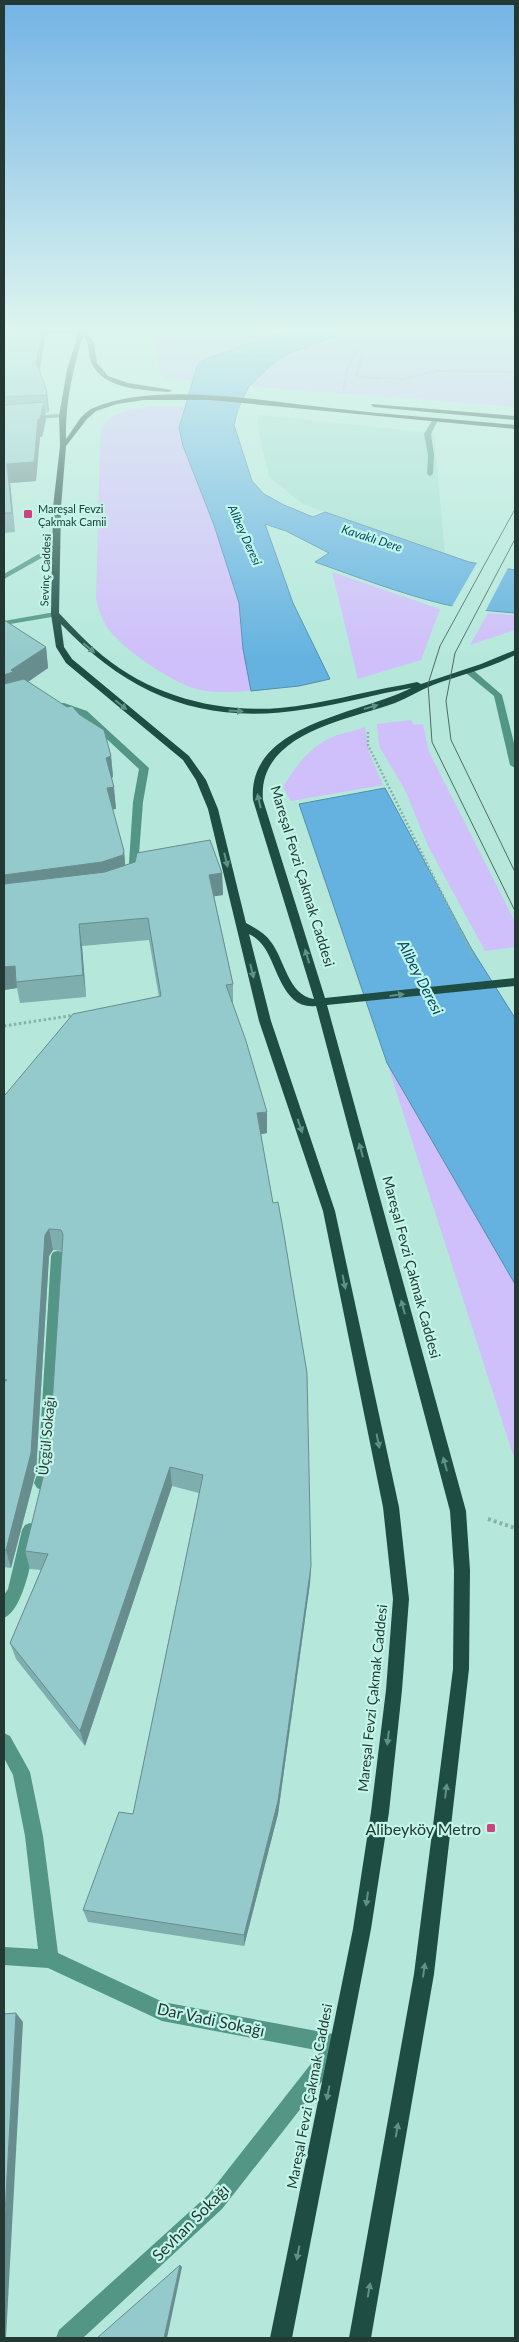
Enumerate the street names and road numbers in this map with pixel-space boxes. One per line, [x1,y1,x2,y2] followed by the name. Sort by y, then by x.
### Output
[37,533,53,606] street label: Sevinç Caddesi
[267,783,339,969] street label: Mareşal Fevzi Çakmak Caddesi
[379,1174,445,1360] street label: Mareşal Fevzi Çakmak Caddesi
[34,1396,58,1476] street label: Üçgül Sokağı
[354,1603,390,1793] street label: Mareşal Fevzi Çakmak Caddesi
[156,1998,266,2040] street label: Dar Vadi Sokağı
[283,2002,335,2190] street label: Mareşal Fevzi Çakmak Caddesi
[148,2180,232,2264] street label: Sevhan Sokağı

